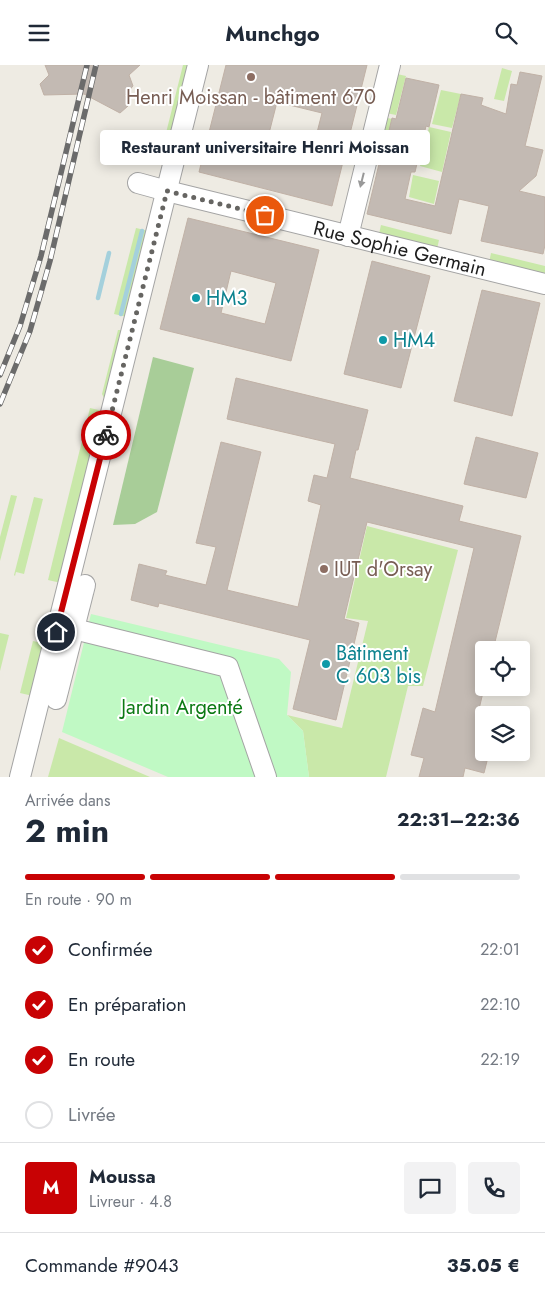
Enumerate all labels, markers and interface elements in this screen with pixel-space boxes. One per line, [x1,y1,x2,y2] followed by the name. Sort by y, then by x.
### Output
[225,17,320,49] text: Munchgo
[25,19,53,47] icon: menu
[492,19,520,47] icon: search
[245,71,257,83] marker: Henri Moissan - bâtiment 670
[126,83,376,112] place label: Henri Moissan - bâtiment 670
[100,130,430,165] callout: Restaurant universitaire Henri Moissan
[121,136,409,159] text: Restaurant universitaire Henri Moissan
[357,173,365,188] one-way arrow
[244,194,286,236] pin
[251,201,279,229] icon: bag
[310,214,489,284] street label: Rue Sophie Germain
[206,284,247,313] place label: HM3
[190,292,202,304] marker: HM3
[393,326,435,355] place label: HM4
[377,334,389,346] marker: HM4
[81,410,131,460] courier
[92,421,120,449] icon: bike
[334,555,432,584] place label: IUT d'Orsay
[318,563,330,575] marker: IUT d'Orsay
[35,611,77,653] pin
[42,618,70,646] icon: home
[336,639,421,691] place label: Bâtiment C 603 bis
[475,641,530,761] map controls
[475,641,530,696] button: locate
[320,658,332,670] marker: Bâtiment C 603 bis
[118,693,243,722] park label: Jardin Argenté
[475,706,530,761] button: layers
[25,789,110,812] text: Arrivée dans
[397,806,520,833] text: 22:31–22:36
[25,808,109,854] text: 2 min
[25,888,132,911] text: En route · 90 m
[25,936,53,964] icon: check
[68,936,153,963] text: Confirmée
[480,938,520,961] text: 22:01
[25,991,53,1019] icon: check
[68,991,186,1018] text: En préparation
[480,993,520,1016] text: 22:10
[25,1046,53,1074] icon: check
[68,1046,135,1073] text: En route
[481,1048,520,1071] text: 22:19
[68,1101,116,1128] text: Livrée
[404,1162,456,1214] button: chat
[468,1162,520,1214] button: phone
[89,1163,156,1190] text: Moussa
[43,1174,59,1201] text: M
[89,1190,172,1213] text: Livreur · 4.8
[25,1252,179,1279] text: Commande #9043
[447,1252,520,1279] text: 35.05 €

